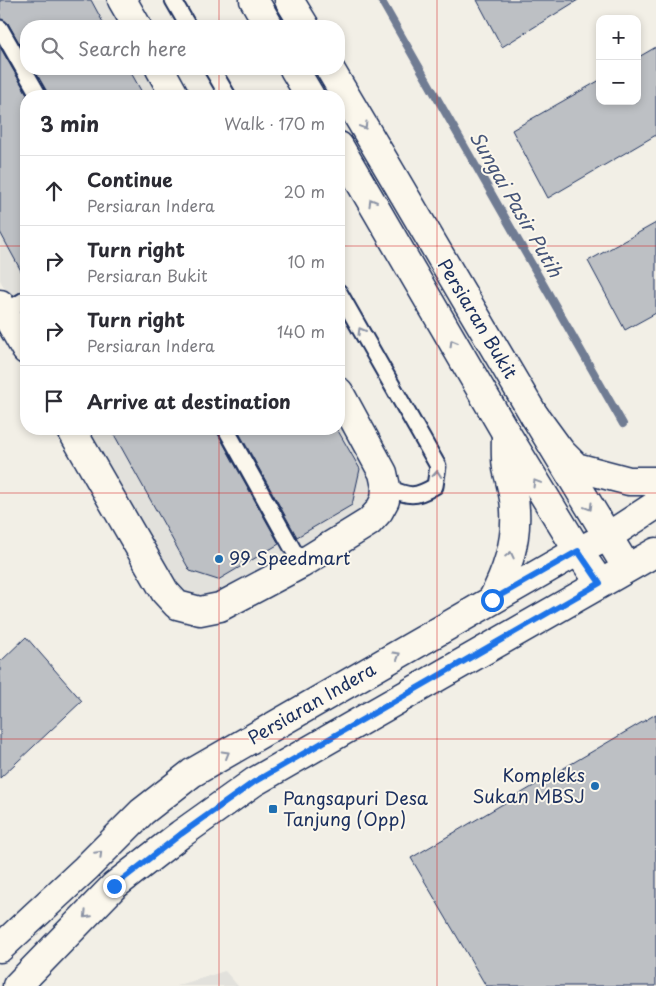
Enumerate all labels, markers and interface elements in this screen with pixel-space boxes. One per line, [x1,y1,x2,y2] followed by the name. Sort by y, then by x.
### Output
[596,15,641,105] map controls
[596,15,641,60] button: +
[20,20,345,75] search box
[38,34,66,62] icon: search
[78,34,187,62] text: Search here
[596,60,641,105] button: −
[40,107,99,139] text: 3 min
[224,111,325,135] text: Walk · 170 m
[357,120,367,129] one-way arrow
[464,125,571,283] water label: Sungai Pasir Putih
[87,165,173,193] text: Continue
[40,177,68,205] icon: ahead
[284,179,325,203] text: 20 m
[87,193,215,217] text: Persiaran Indera
[368,199,378,208] one-way arrow
[87,235,185,263] text: Turn right
[40,247,68,275] icon: right
[288,249,325,273] text: 10 m
[432,253,525,383] street label: Persiaran Bukit
[87,263,208,287] text: Persiaran Bukit
[87,305,185,333] text: Turn right
[40,317,68,345] icon: right
[277,319,325,343] text: 140 m
[358,328,368,337] one-way arrow
[87,333,215,357] text: Persiaran Indera
[450,339,460,348] one-way arrow
[40,387,68,415] icon: arrive
[87,387,291,415] text: Arrive at destination
[431,469,442,477] one-way arrow
[533,479,543,488] one-way arrow
[582,501,592,510] one-way arrow
[229,544,350,571] place label: 99 Speedmart
[504,550,515,559] one-way arrow
[213,553,225,565] marker: 99 Speedmart
[481,589,504,612] route start
[391,651,400,661] one-way arrow
[242,655,380,750] street label: Persiaran Indera
[220,750,229,760] one-way arrow
[473,761,585,809] place label: Kompleks Sukan MBSJ
[589,780,601,792] marker: Kompleks Sukan MBSJ
[283,784,429,832] place label: Pangsapuri Desa Tanjung (Opp)
[267,803,279,815] marker: Pangsapuri Desa Tanjung (Opp)
[94,851,103,860] one-way arrow
[103,875,126,898] route end
[84,909,93,918] one-way arrow

